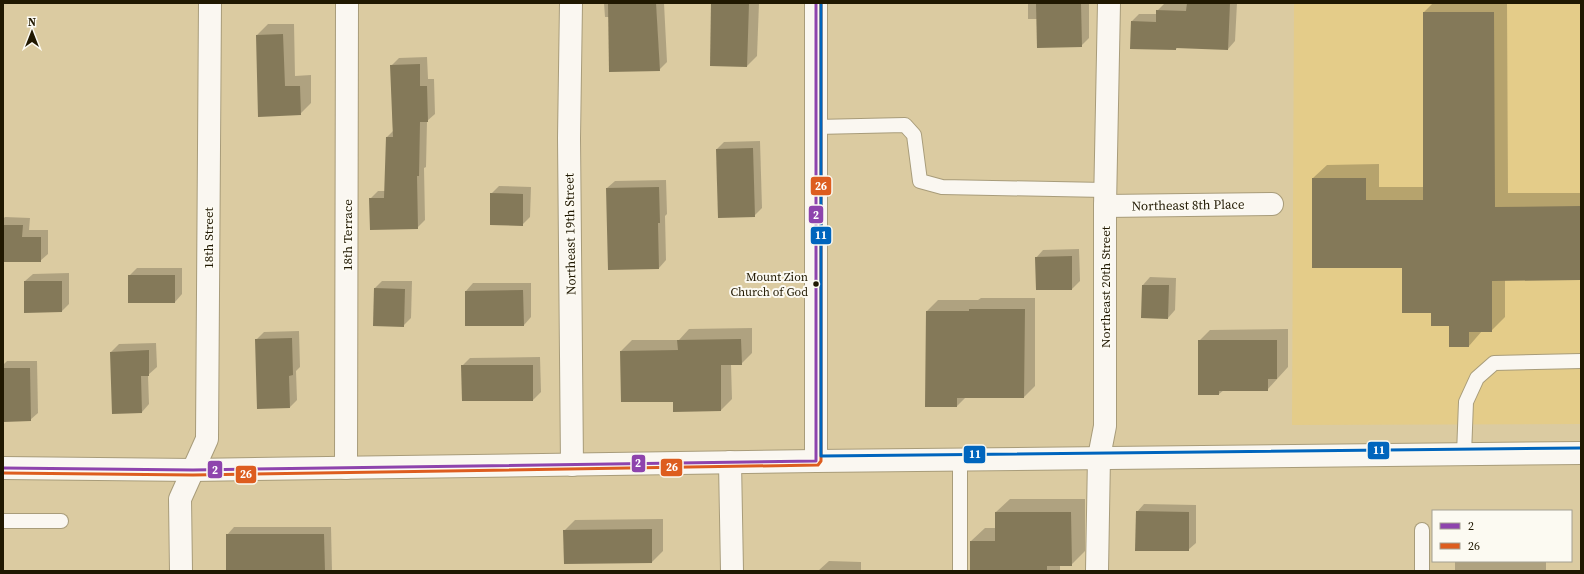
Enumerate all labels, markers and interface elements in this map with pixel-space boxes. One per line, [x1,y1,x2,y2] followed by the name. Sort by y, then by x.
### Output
[12,12,52,52] north arrow
[28,15,36,30] text: N
[560,172,580,295] street label: Northeast 19th Street
[810,176,832,196] line badge: 26
[815,179,827,194] text: 26
[1131,196,1245,214] street label: Northeast 8th Place
[339,199,356,271] street label: 18th Terrace
[808,205,824,224] line badge: 2
[200,206,217,269] street label: 18th Street
[813,208,819,223] text: 2
[1097,225,1114,348] street label: Northeast 20th Street
[810,226,832,245] line badge: 11
[815,228,827,243] text: 11
[730,269,808,300] place label: Mount Zion Church of God
[811,279,821,289] marker: Mount Zion Church of God
[1367,441,1390,460] line badge: 11
[1373,443,1385,458] text: 11
[963,445,986,464] line badge: 11
[969,447,981,462] text: 11
[631,454,646,473] line badge: 2
[635,456,641,471] text: 2
[660,458,683,477] line badge: 26
[207,460,223,479] line badge: 2
[666,460,678,475] text: 26
[212,463,218,478] text: 2
[235,465,257,484] line badge: 26
[240,467,252,482] text: 26
[1432,510,1572,562] legend
[1468,518,1474,534] text: 2
[1468,538,1480,554] text: 26

